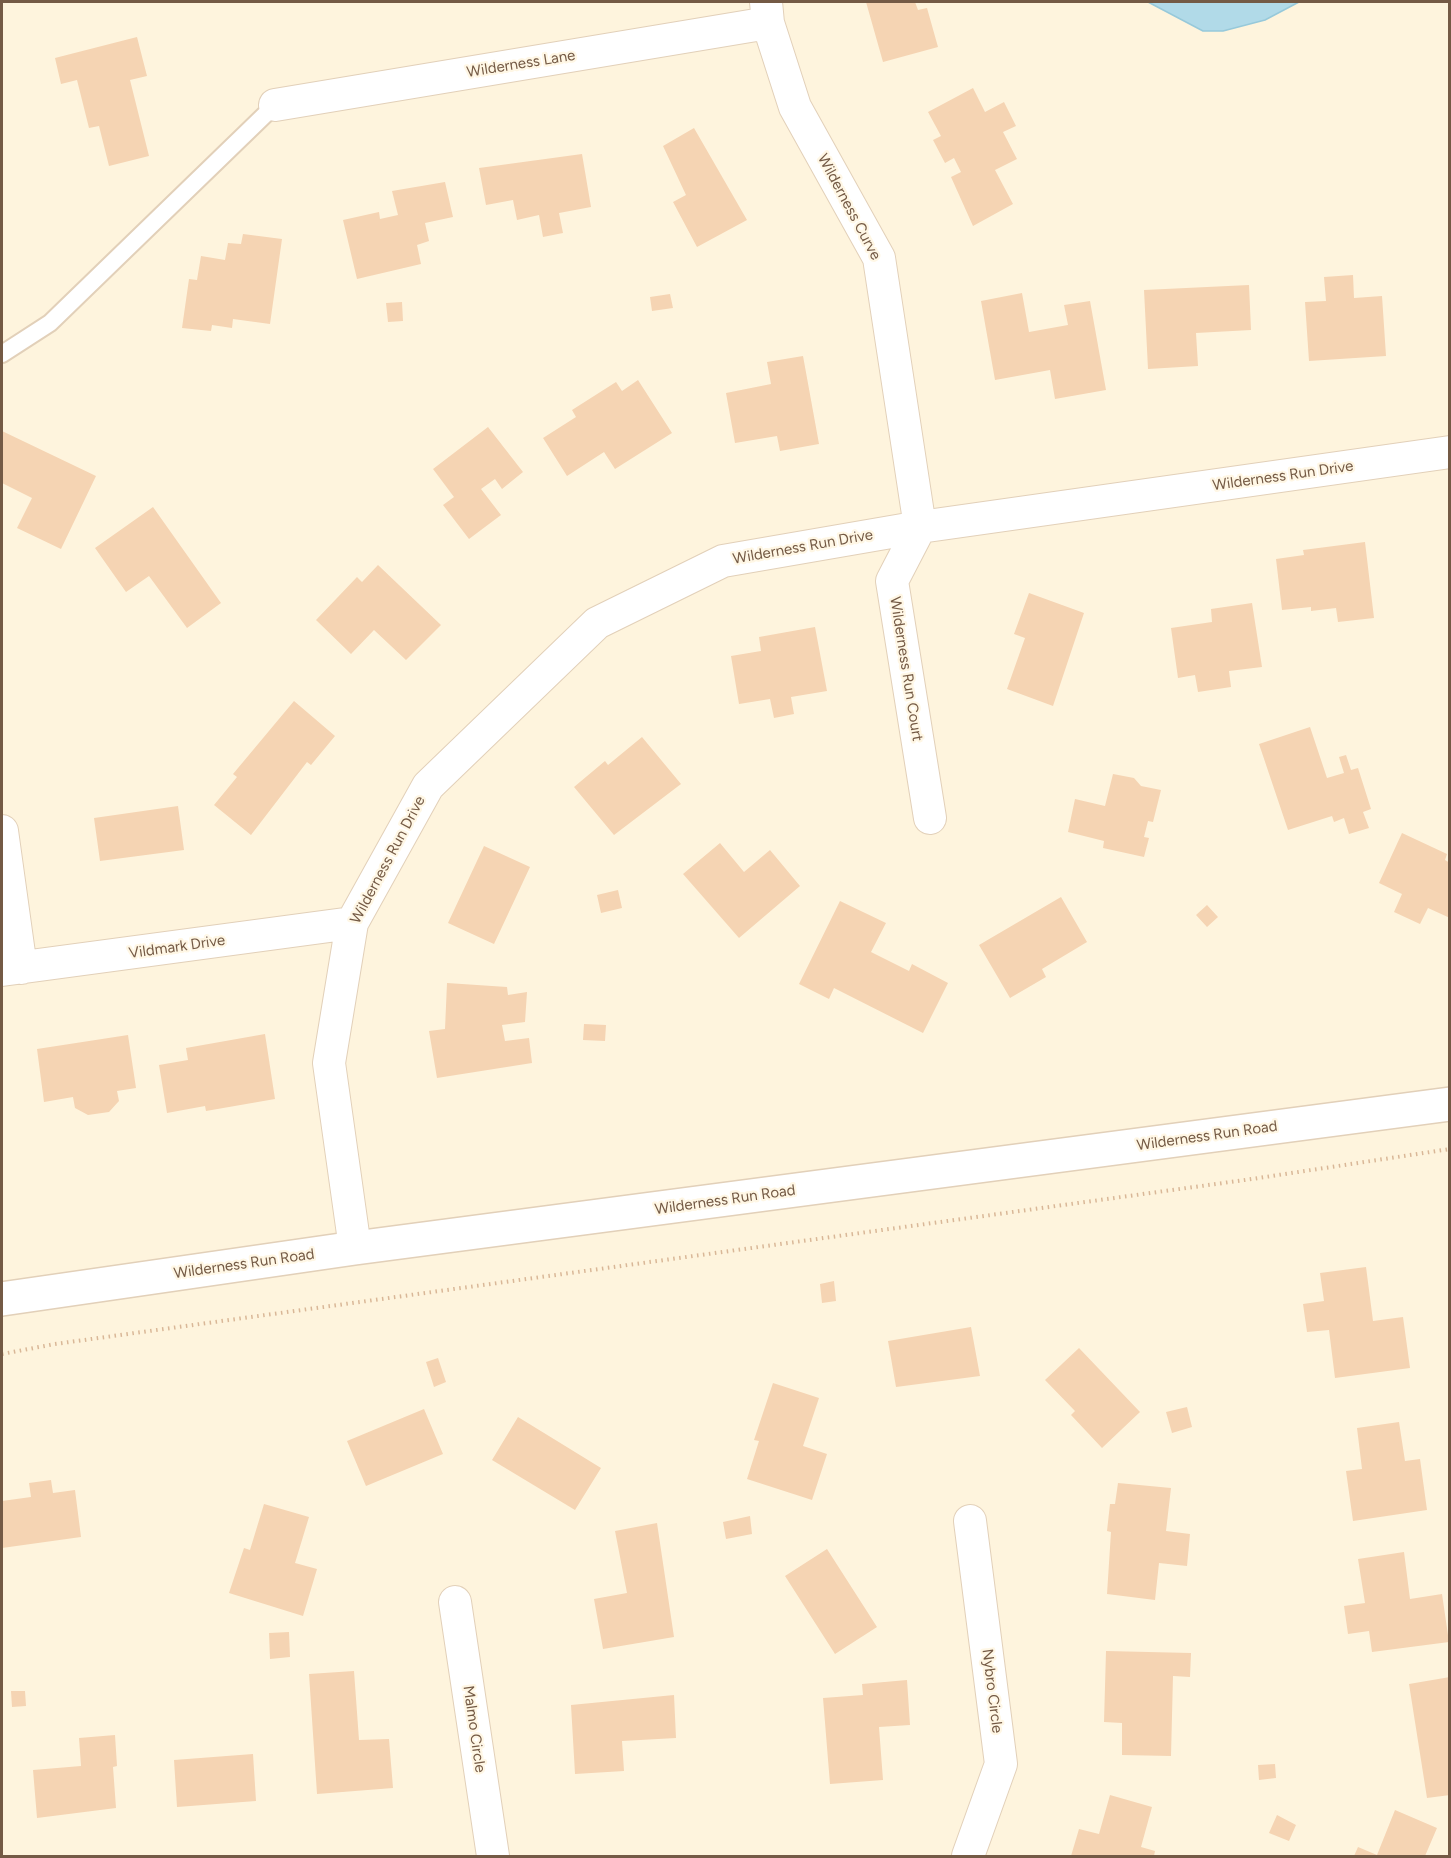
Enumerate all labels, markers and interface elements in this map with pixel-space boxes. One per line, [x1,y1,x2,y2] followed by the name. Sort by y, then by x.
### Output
[466,47,576,81] street label: Wilderness Lane
[813,151,885,263] street label: Wilderness Curve
[1211,457,1355,495] street label: Wilderness Run Drive
[732,526,874,568] street label: Wilderness Run Drive
[886,596,926,742] street label: Wilderness Run Court
[347,793,429,927] street label: Wilderness Run Drive
[128,931,226,963] street label: Vildmark Drive
[1136,1117,1278,1155] street label: Wilderness Run Road
[654,1181,796,1219] street label: Wilderness Run Road
[173,1245,315,1283] street label: Wilderness Run Road
[978,1648,1006,1734] street label: Nybro Circle
[459,1684,489,1774] street label: Malmo Circle

